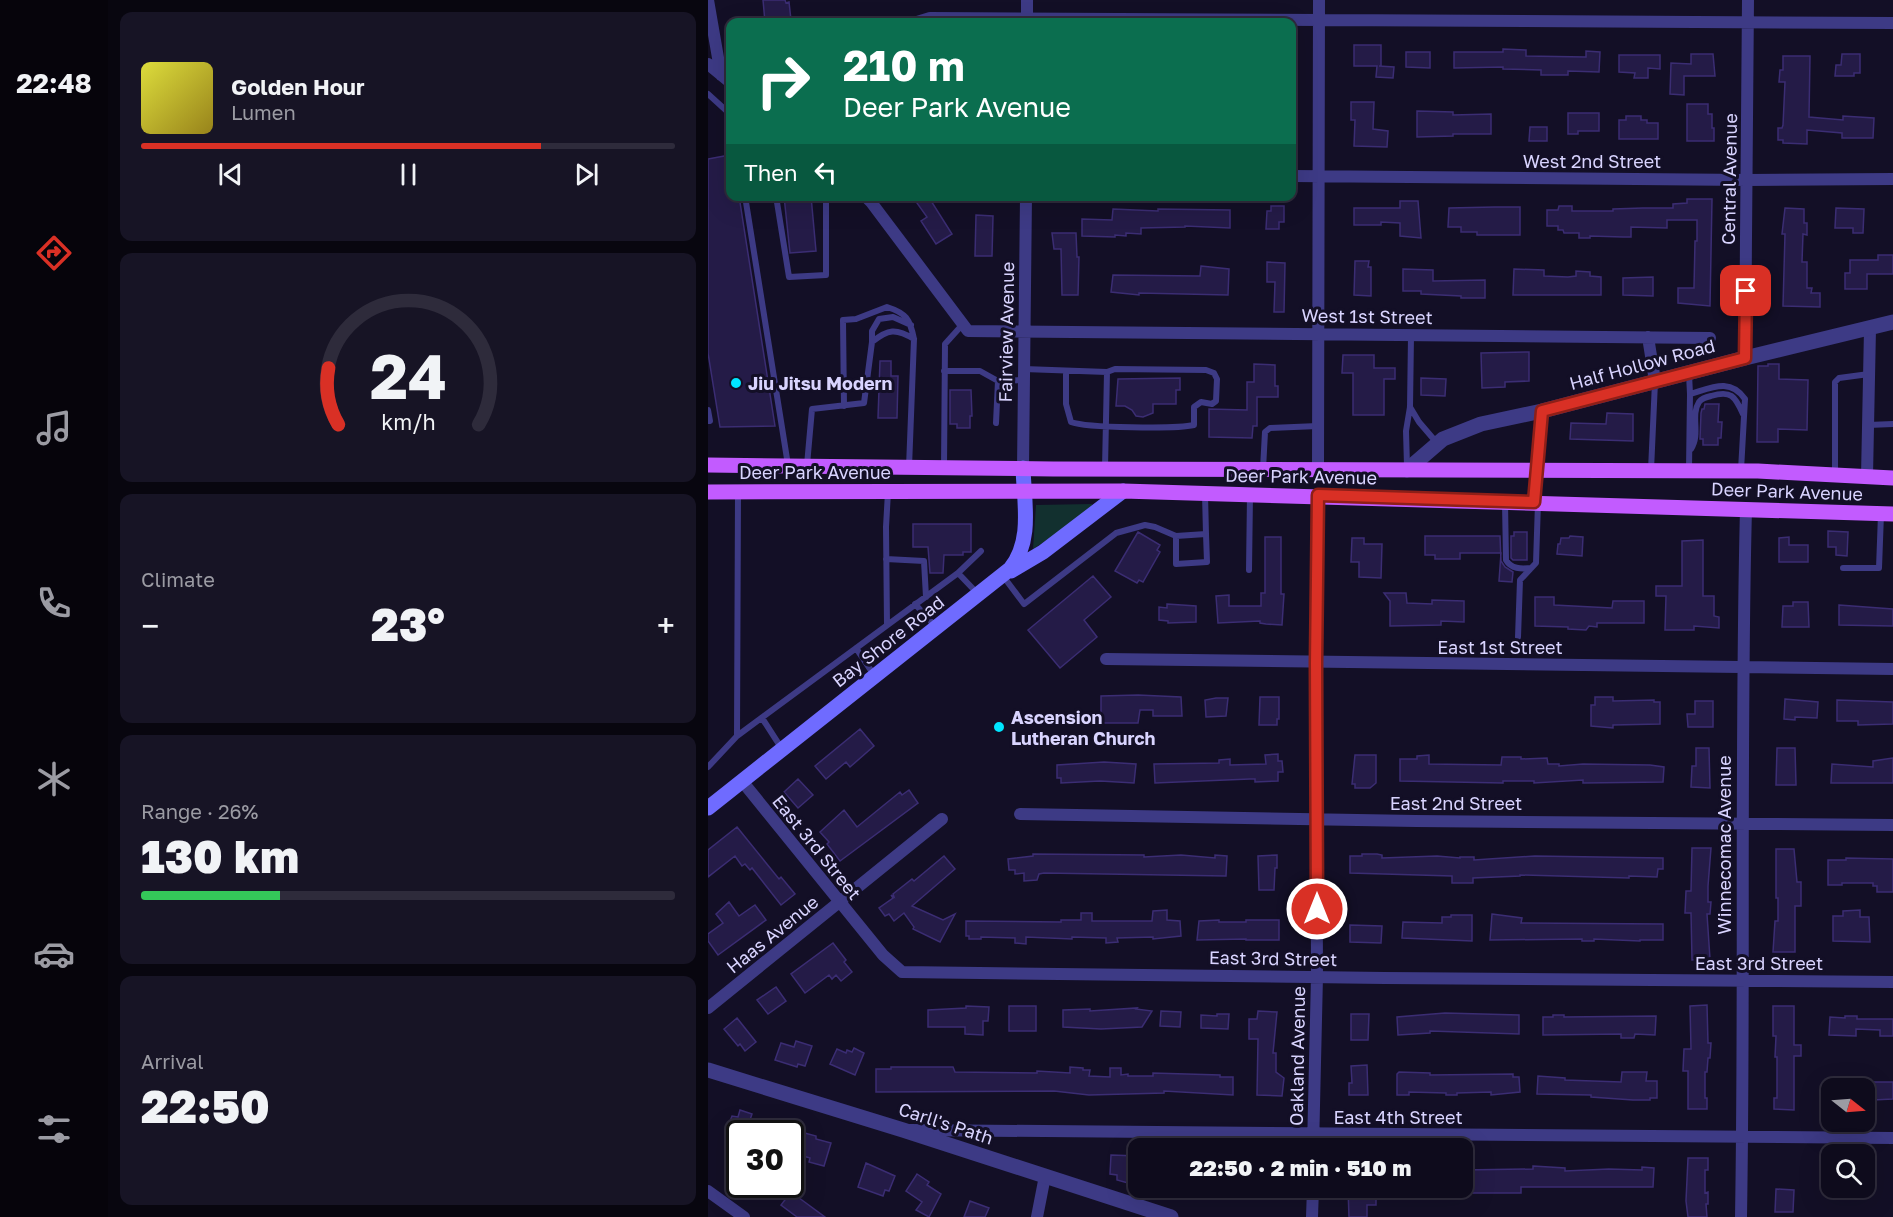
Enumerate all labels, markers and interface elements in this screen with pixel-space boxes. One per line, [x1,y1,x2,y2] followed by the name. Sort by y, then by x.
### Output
[843,40,965,90] text: 210 m
[744,42,822,120] icon: right
[16,67,92,99] text: 22:48
[231,73,365,100] text: Golden Hour
[843,91,1071,123] text: Deer Park Avenue
[231,100,296,124] text: Lumen
[1717,113,1741,245] street label: Central Avenue
[1523,150,1661,172] street label: West 2nd Street
[809,156,842,189] icon: left
[214,158,247,191] icon: previous
[392,158,425,191] icon: pause
[570,158,603,191] icon: next
[744,159,797,186] text: Then
[33,232,75,274] icon: directions
[994,261,1018,403] street label: Fairview Avenue
[1720,265,1771,316] pin
[1729,274,1762,307] icon: arrive
[1301,304,1433,328] street label: West 1st Street
[1567,334,1717,394] street label: Half Hollow Road
[369,338,447,413] text: 24
[748,372,893,394] place label: Jiu Jitsu Modern
[729,376,743,390] marker: Jiu Jitsu Modern
[33,407,75,449] icon: music
[381,409,435,435] text: km/h
[739,461,891,483] street label: Deer Park Avenue
[1225,464,1377,488] street label: Deer Park Avenue
[1711,477,1863,505] street label: Deer Park Avenue
[141,567,215,591] text: Climate
[33,582,75,624] icon: phone
[828,591,948,691] street label: Bay Shore Road
[371,597,445,651] text: 23°
[141,606,159,645] text: −
[657,606,675,645] text: +
[1437,636,1563,658] street label: East 1st Street
[1011,706,1156,749] place label: Ascension Lutheran Church
[992,720,1006,734] marker: Ascension Lutheran Church
[1713,755,1735,935] street label: Winnecomac Avenue
[33,758,75,800] icon: climate
[768,790,866,904] street label: East 3rd Street
[1390,792,1522,814] street label: East 2nd Street
[141,799,258,823] text: Range · 26%
[141,829,299,883] text: 130 km
[1285,877,1349,941] position arrow
[722,890,822,978] street label: Haas Avenue
[33,933,75,975] icon: car
[1209,946,1337,970] street label: East 3rd Street
[1695,952,1823,974] street label: East 3rd Street
[1285,986,1309,1126] street label: Oakland Avenue
[141,1049,204,1073] text: Arrival
[1821,1078,1875,1132] north arrow
[1821,1078,1875,1198] map controls
[141,1079,270,1133] text: 22:50
[896,1097,996,1149] street label: Carll's Path
[1333,1106,1463,1128] street label: East 4th Street
[33,1108,75,1150] icon: filters
[726,1120,804,1198] speed limit sign: 30
[1821,1144,1875,1198] button: search
[1190,1154,1411,1181] text: 22:50 · 2 min · 510 m

